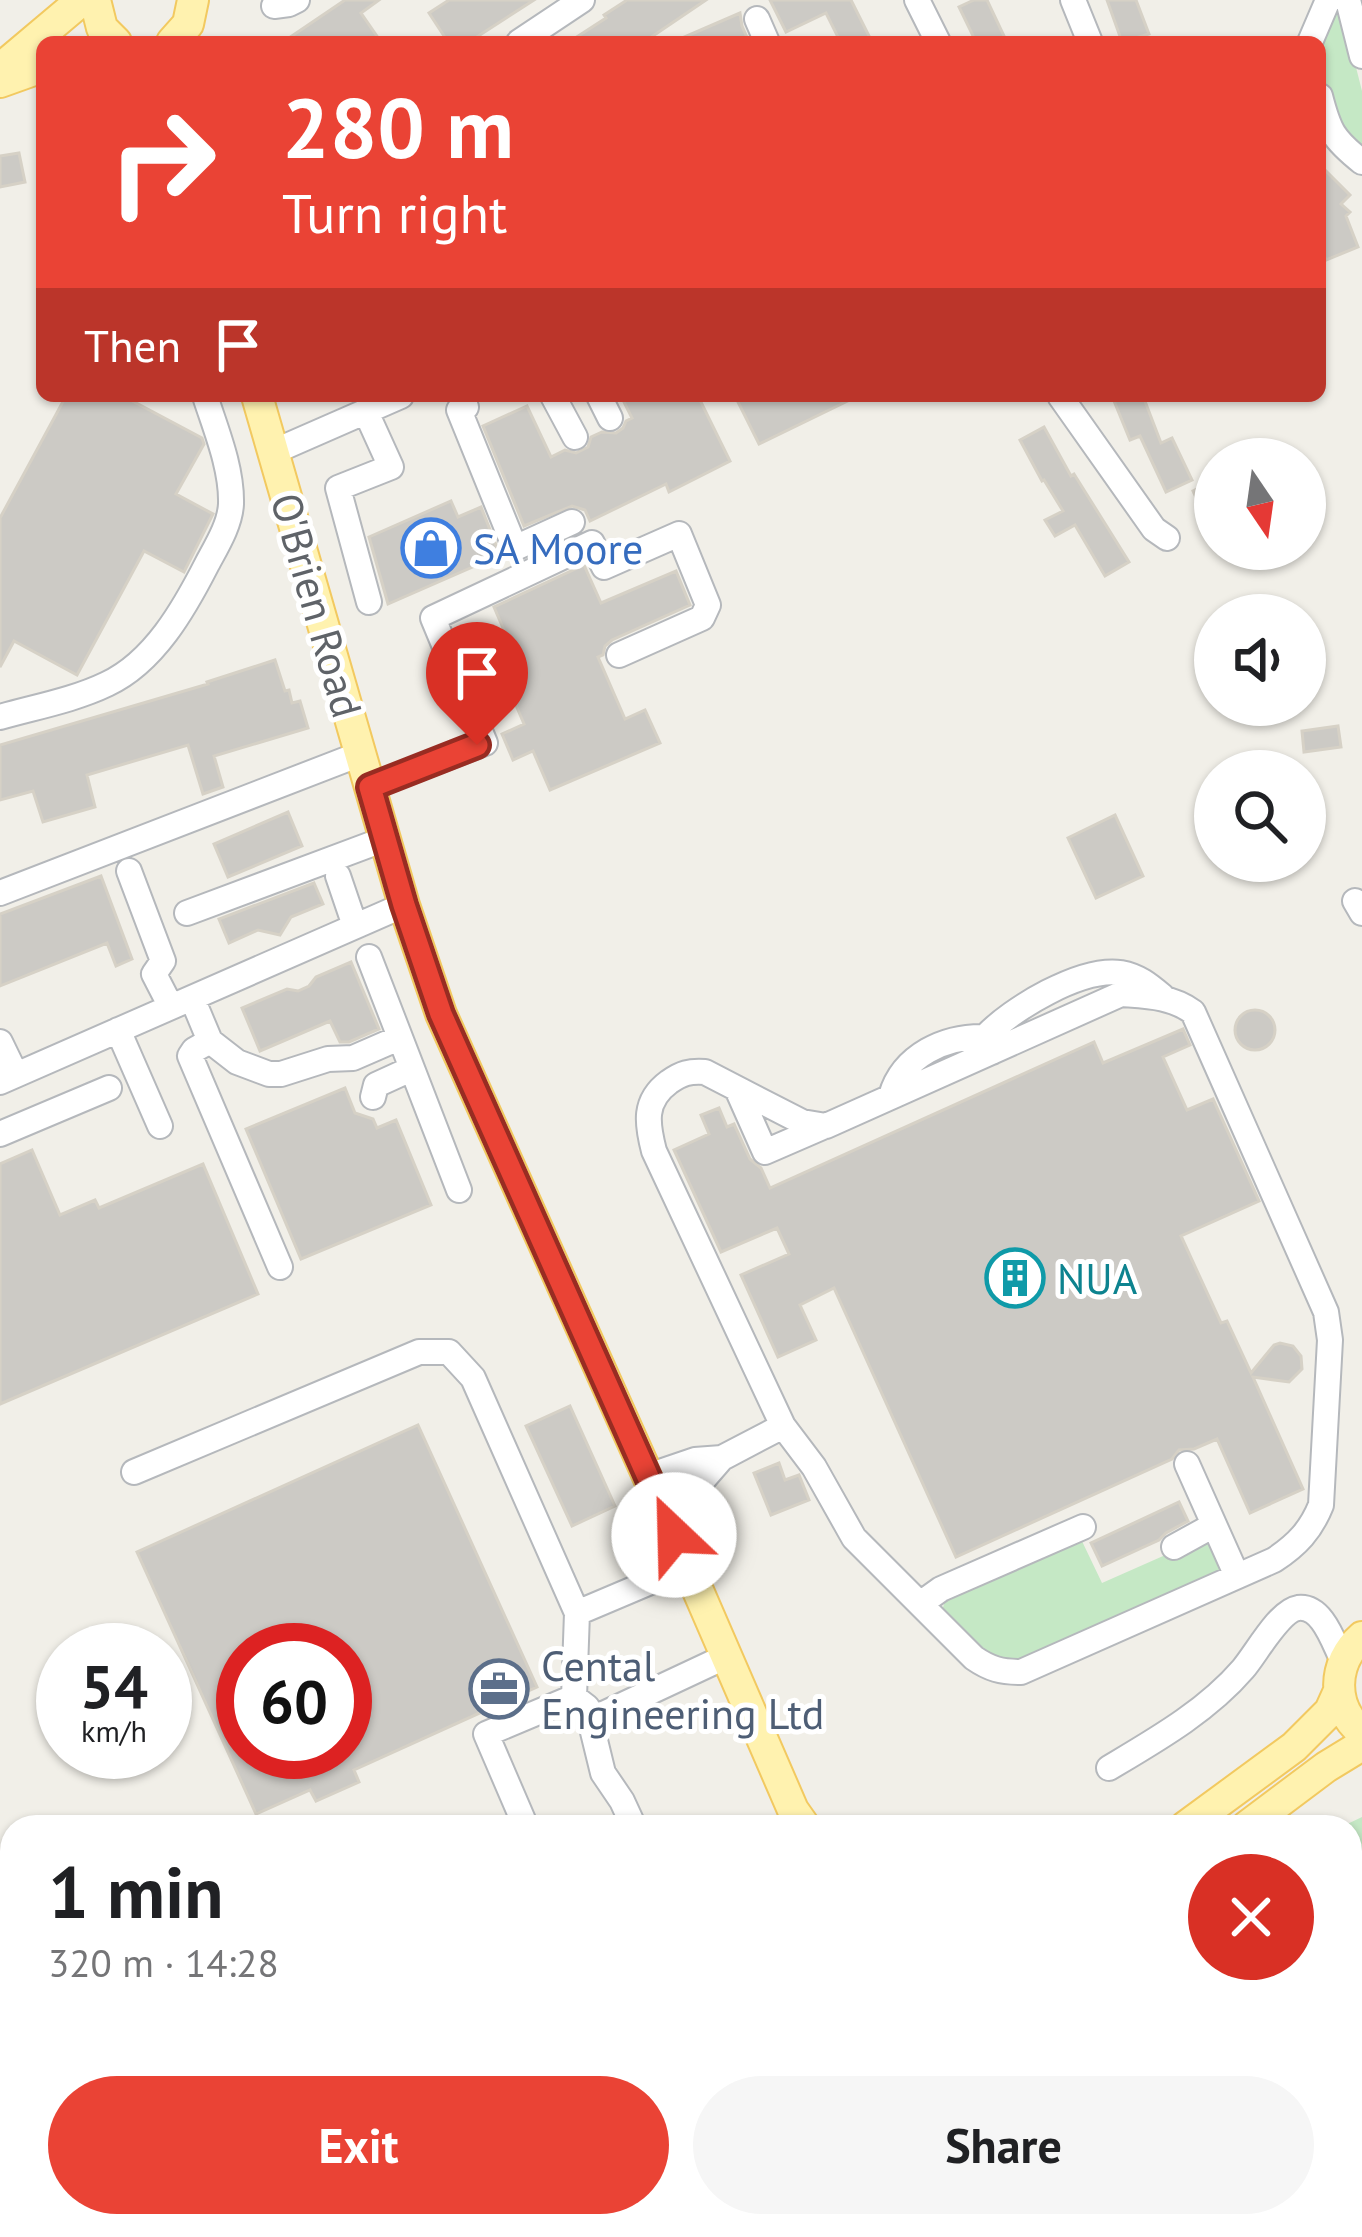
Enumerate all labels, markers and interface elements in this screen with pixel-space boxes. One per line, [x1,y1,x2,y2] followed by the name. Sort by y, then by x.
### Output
[282,72,514,181] text: 280 m
[84,84,240,240] icon: right
[282,178,507,248] text: Turn right
[205,312,271,378] icon: arrive
[84,316,181,374] text: Then
[1194,438,1326,570] north arrow
[1194,438,1326,882] map controls
[259,487,375,723] street label: O'Brien Road
[400,517,462,579] shop icon: SA Moore
[473,521,643,576] place label: SA Moore
[1194,594,1326,726] button: sound
[426,622,528,745] pin
[444,640,510,706] icon: arrive
[1194,750,1326,882] button: search
[984,1247,1046,1309] building icon: NUA
[1057,1251,1138,1306] place label: NUA
[611,1472,737,1598] position arrow
[216,1623,372,1779] speed limit sign: 60
[541,1638,824,1741] place label: Cental Engineering Ltd
[80,1647,148,1725] text: 54
[468,1658,530,1720] office icon: Cental Engineering Ltd
[81,1711,147,1750] text: km/h
[48,1845,224,1938] text: 1 min
[1188,1854,1314,1980] button: close
[48,1937,279,1988] text: 320 m · 14:28
[48,2076,669,2214] button: Exit
[693,2076,1314,2214] button: Share

